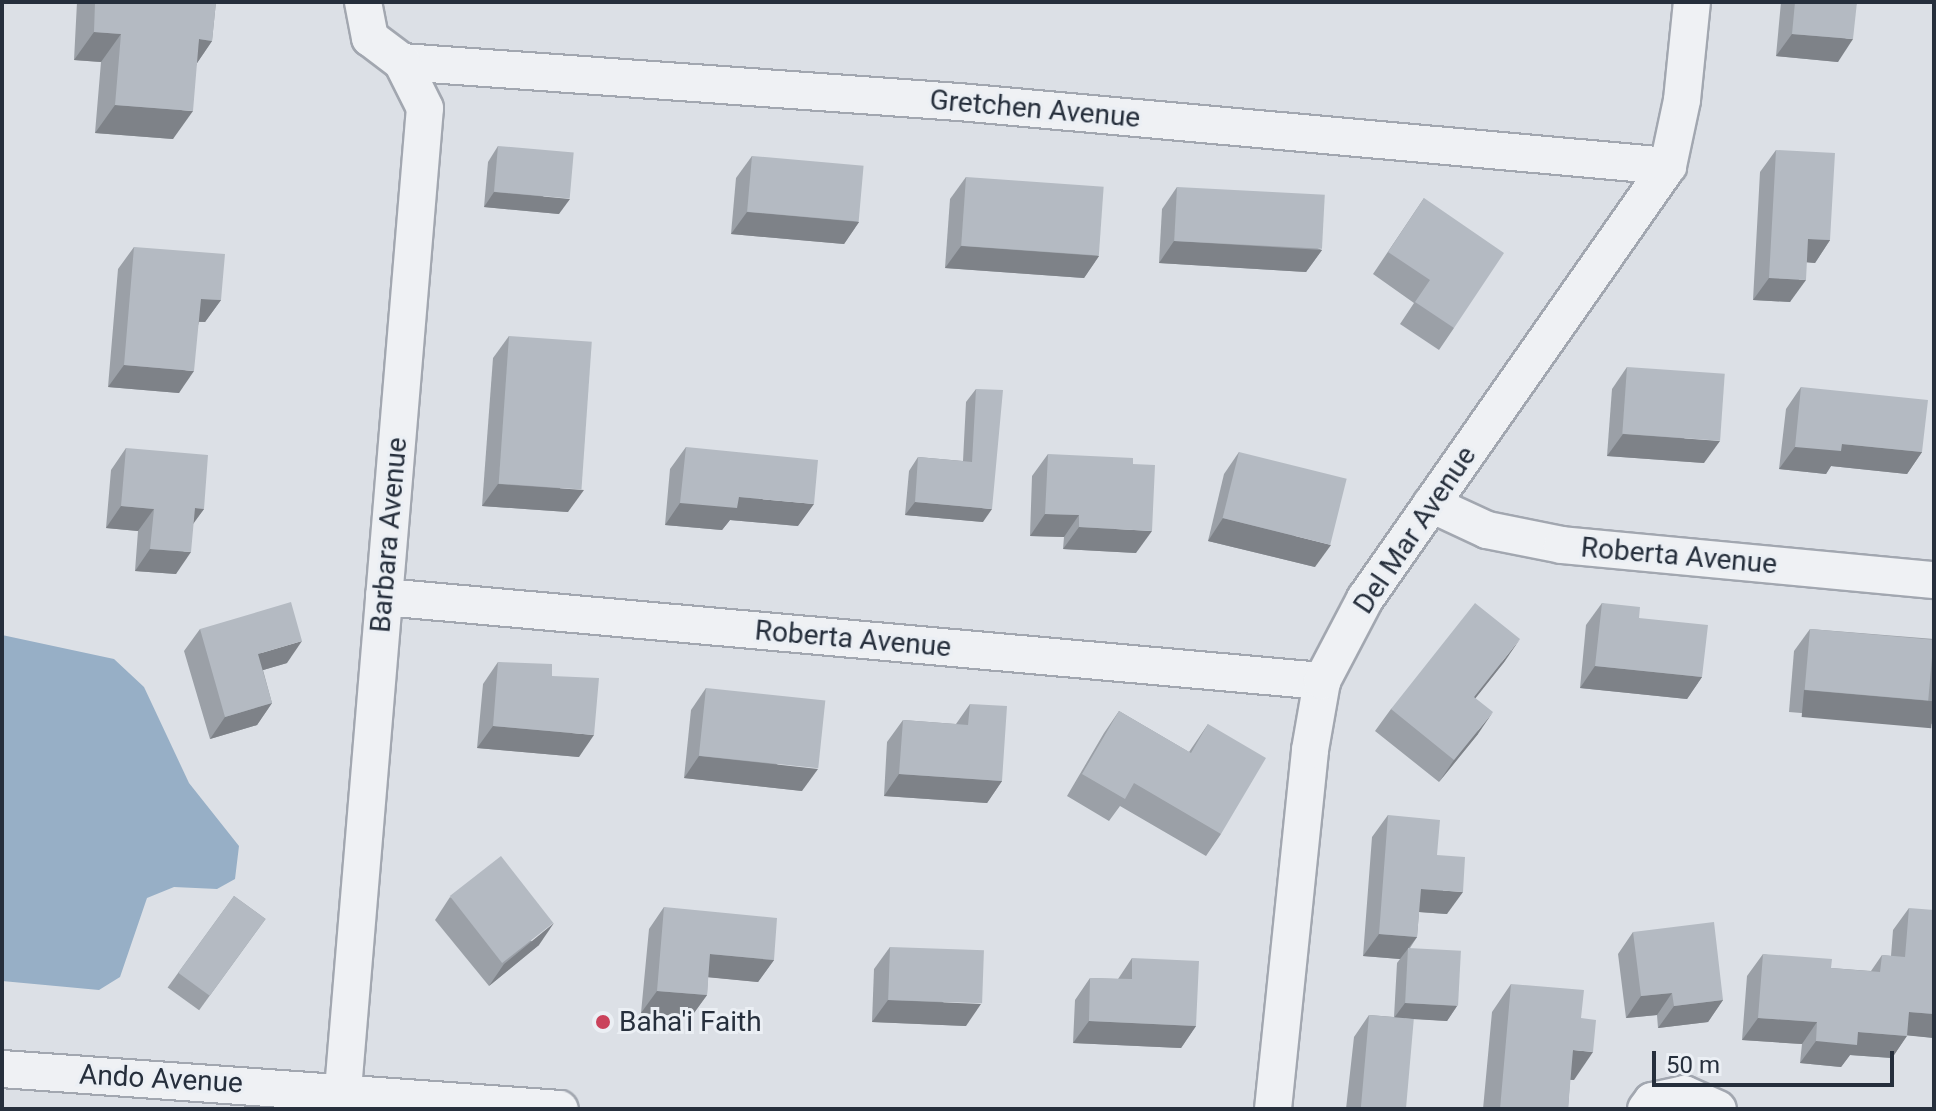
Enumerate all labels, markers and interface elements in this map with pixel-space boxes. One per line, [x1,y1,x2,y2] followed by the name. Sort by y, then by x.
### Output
[928,83,1142,135] street label: Gretchen Avenue
[364,436,414,634] street label: Barbara Avenue
[1347,440,1483,620] street label: Del Mar Avenue
[1579,531,1779,581] street label: Roberta Avenue
[753,614,953,664] street label: Roberta Avenue
[619,1005,762,1039] place label: Baha'i Faith
[594,1013,612,1031] marker: Baha'i Faith
[1656,1035,1898,1085] scale bar
[1666,1051,1720,1079] text: 50 m
[78,1058,244,1100] street label: Ando Avenue

